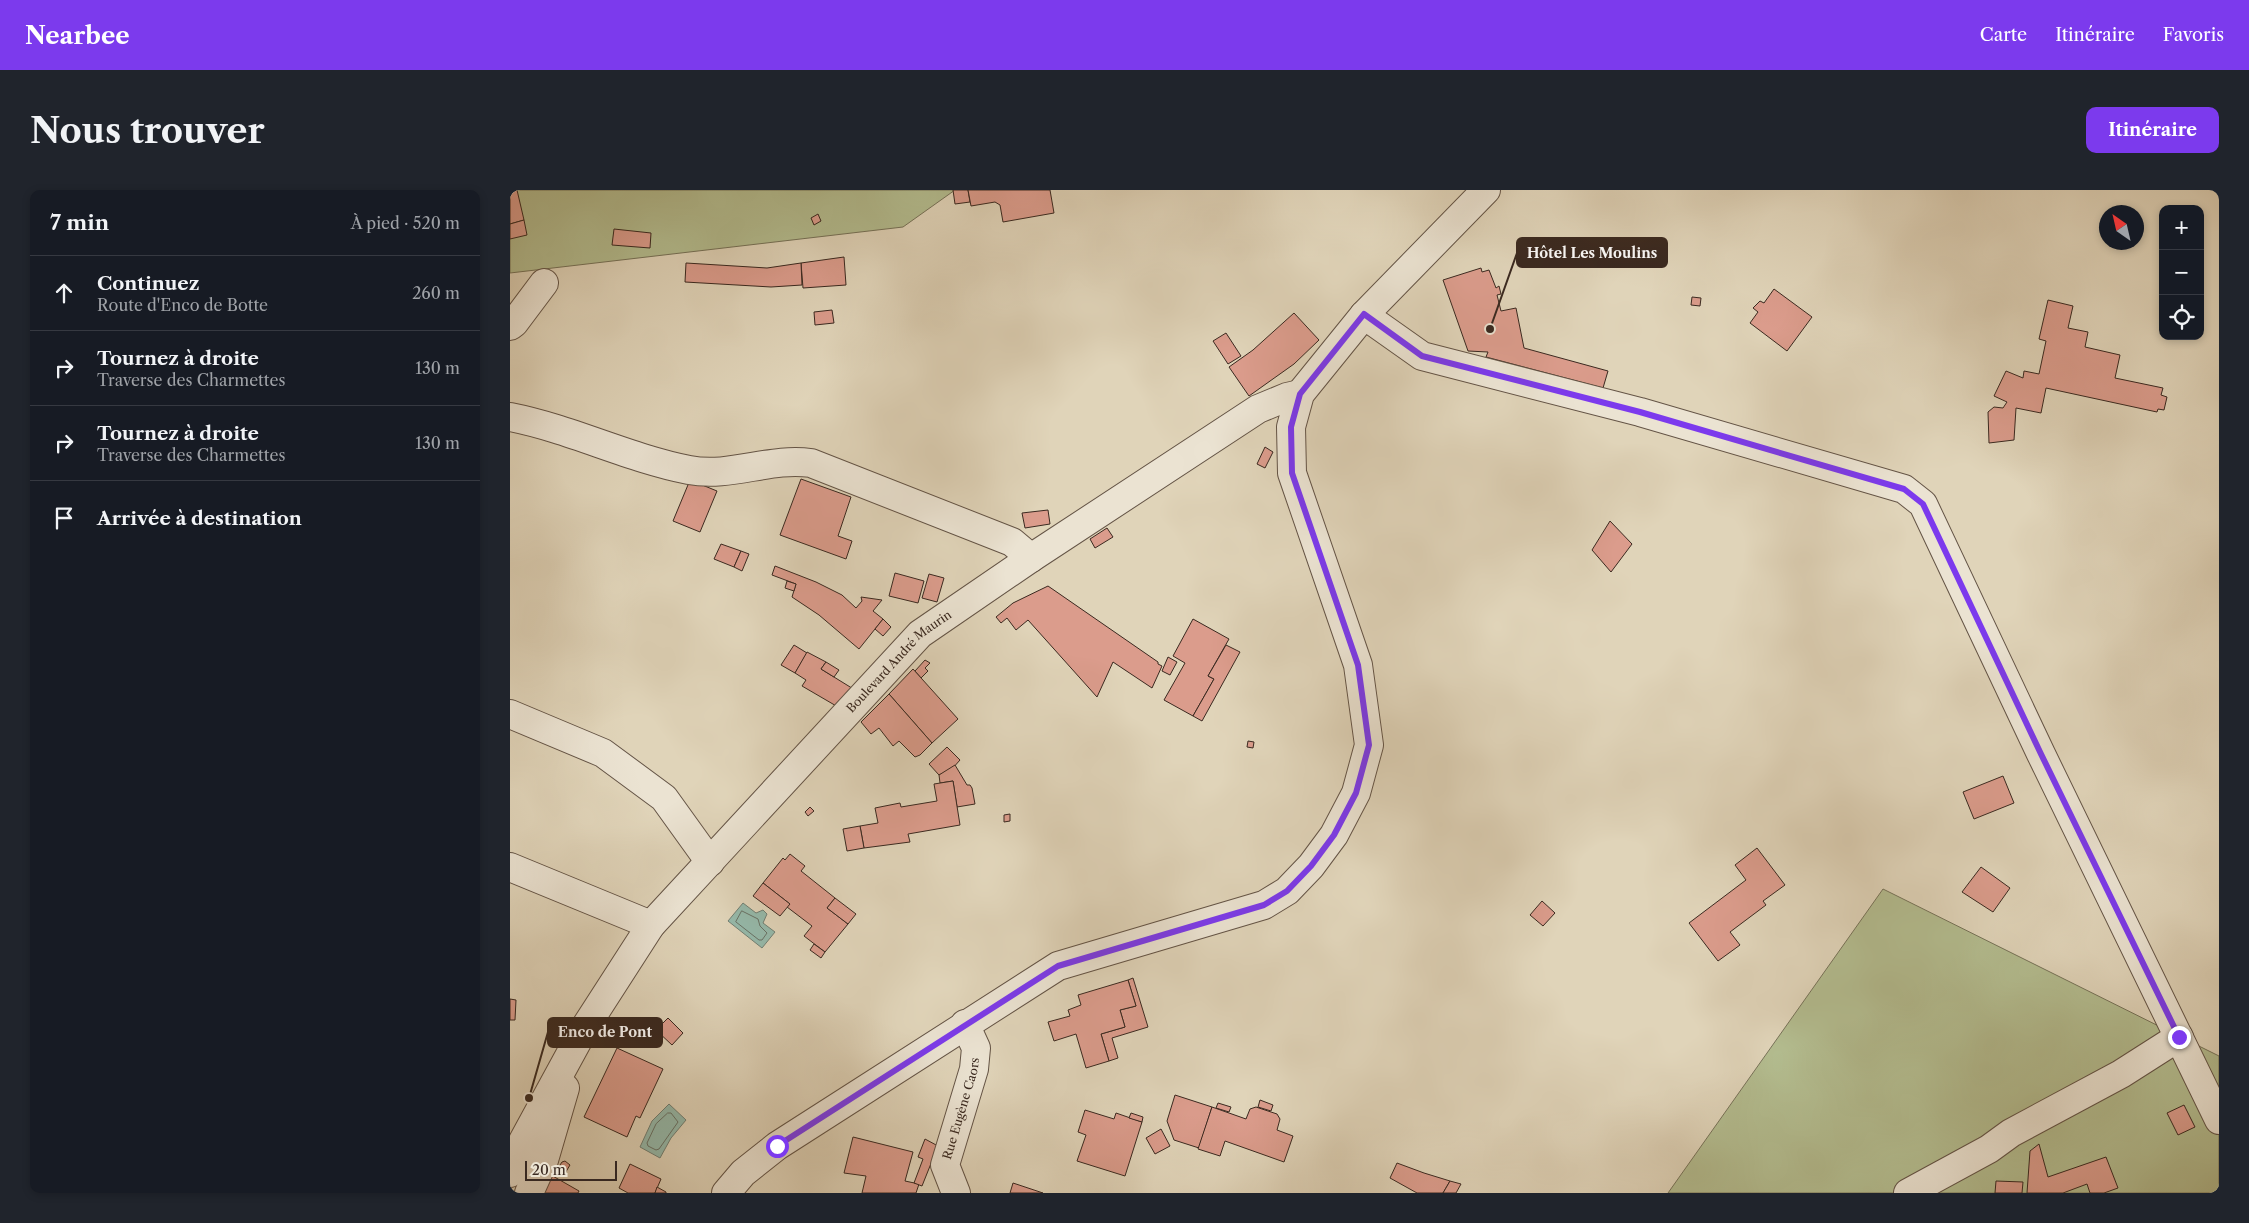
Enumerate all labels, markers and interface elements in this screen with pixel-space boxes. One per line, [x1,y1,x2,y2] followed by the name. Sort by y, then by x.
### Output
[25,21,130,50] text: Nearbee
[1980,24,2027,46] text: Carte
[2055,24,2135,46] text: Itinéraire
[2163,24,2224,46] text: Favoris
[2086,107,2219,153] button: Itinéraire
[30,109,265,152] text: Nous trouver
[2099,205,2144,250] north arrow
[2159,205,2204,340] map controls
[2159,205,2204,250] button: +
[50,210,109,235] text: 7 min
[351,213,460,233] text: À pied · 520 m
[1517,238,1667,267] callout: Hôtel Les Moulins
[1527,244,1657,262] text: Hôtel Les Moulins
[2159,250,2204,295] button: −
[97,272,199,295] text: Continuez
[50,279,78,307] icon: ahead
[412,283,460,303] text: 260 m
[97,295,268,315] text: Route d'Enco de Botte
[2159,295,2204,340] button: locate
[97,347,259,370] text: Tournez à droite
[50,354,78,382] icon: right
[415,358,460,378] text: 130 m
[97,370,285,390] text: Traverse des Charmettes
[97,422,259,445] text: Tournez à droite
[50,429,78,457] icon: right
[415,433,460,453] text: 130 m
[97,445,285,465] text: Traverse des Charmettes
[50,504,78,532] icon: arrive
[97,507,302,530] text: Arrivée à destination
[843,606,955,716] street label: Boulevard André Maurin
[548,1018,662,1047] callout: Enco de Pont
[558,1023,653,1041] text: Enco de Pont
[2168,1026,2191,1049] route end
[939,1057,982,1161] street label: Rue Eugène Caors
[766,1135,789,1158] route start
[525,1158,618,1181] scale bar
[532,1161,566,1179] text: 20 m

